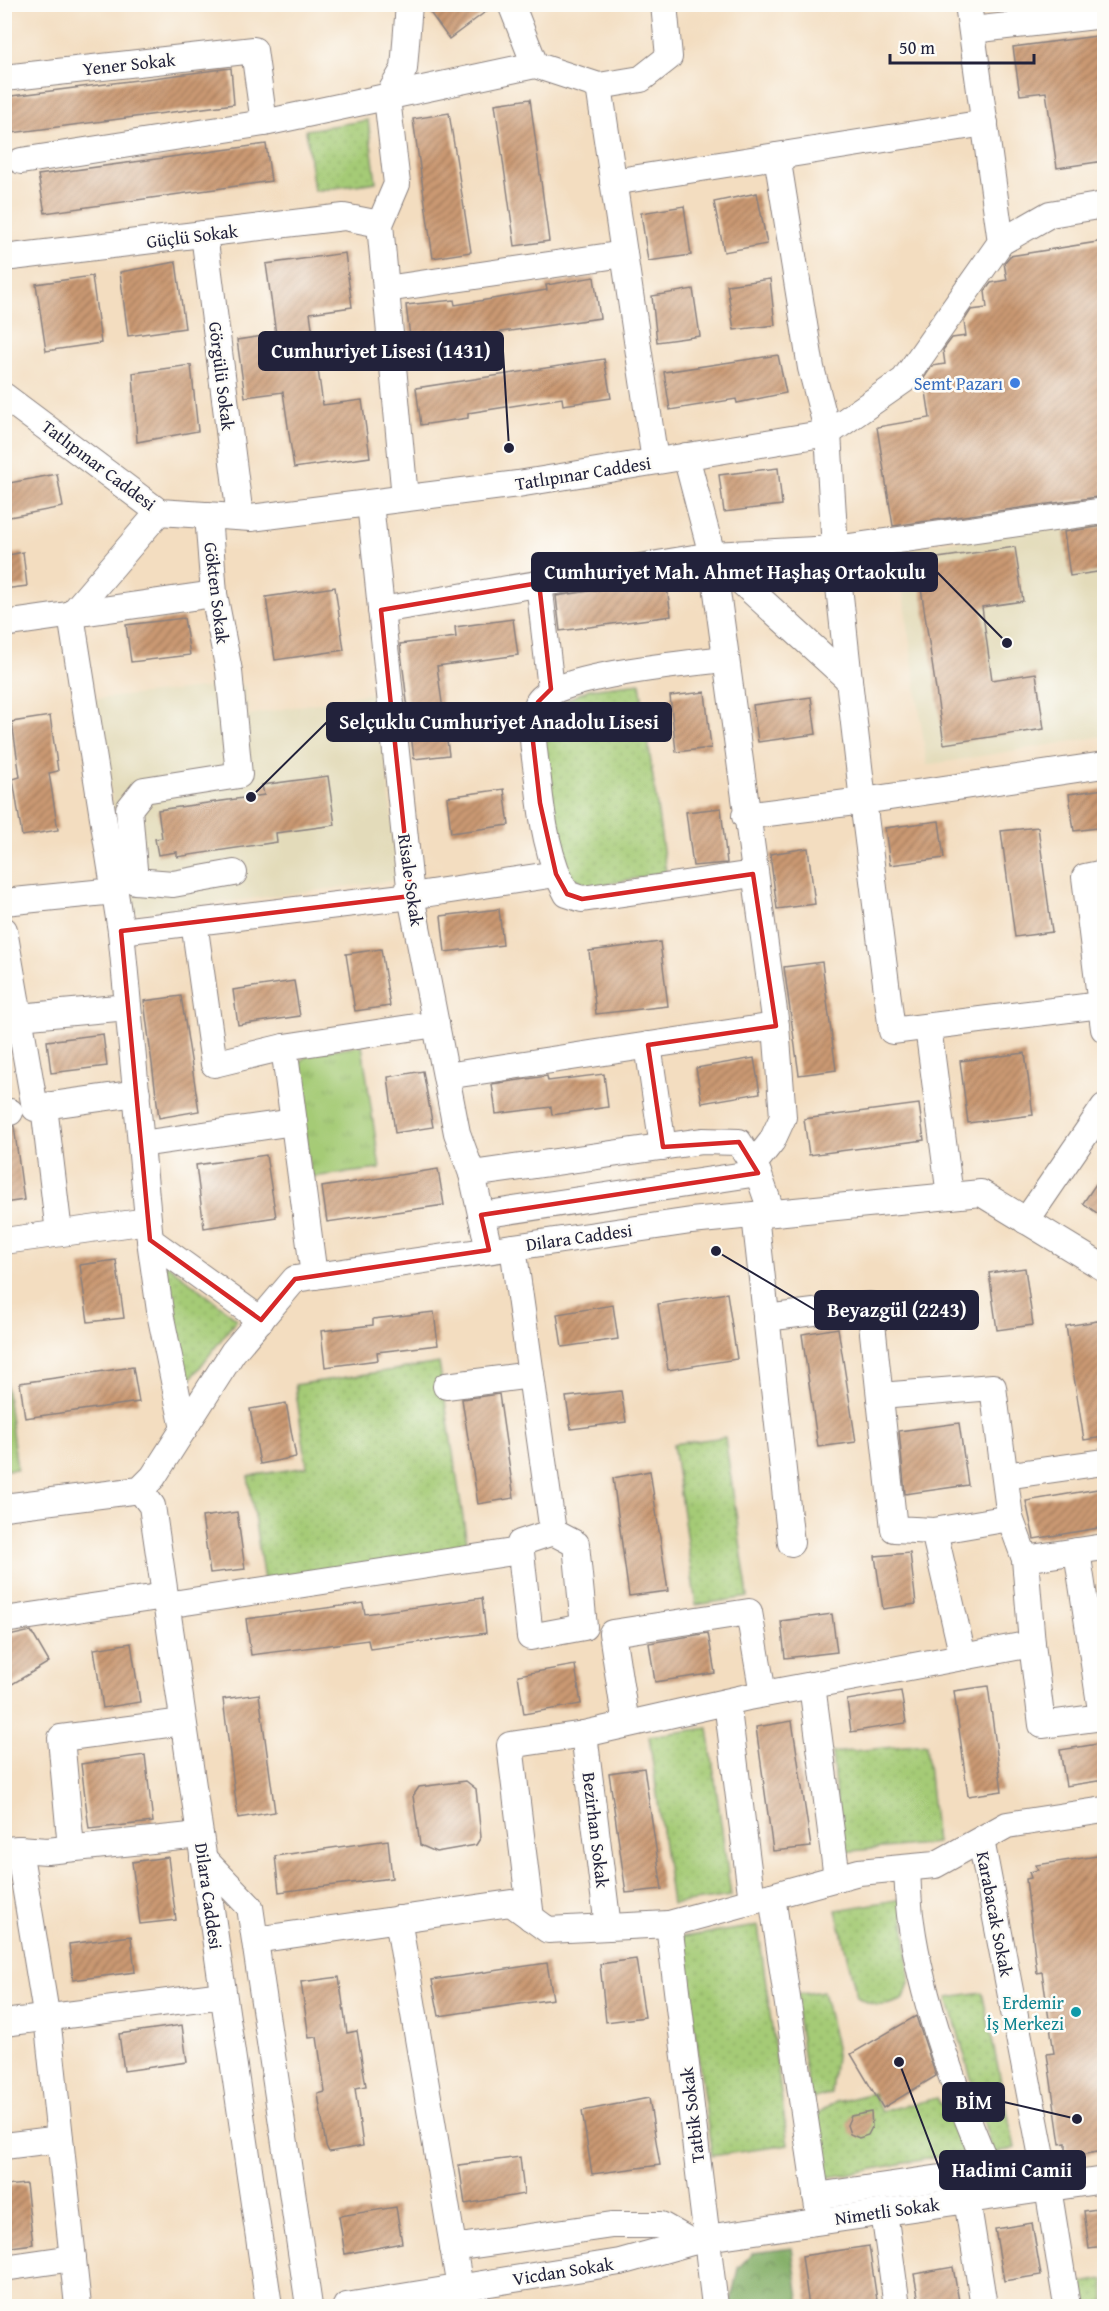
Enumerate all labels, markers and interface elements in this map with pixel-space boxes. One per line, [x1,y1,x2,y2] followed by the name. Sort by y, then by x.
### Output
[890,27,1034,65] scale bar
[899,34,935,61] text: 50 m
[81,46,177,82] street label: Yener Sokak
[145,217,240,255] street label: Güçlü Sokak
[202,320,242,433] street label: Görgülü Sokak
[259,332,503,370] callout: Cumhuriyet Lisesi (1431)
[271,336,491,365] text: Cumhuriyet Lisesi (1431)
[914,370,1003,397] place label: Semt Pazarı
[1008,376,1022,390] marker: Semt Pazarı
[36,413,162,517] street label: Tatlıpınar Caddesi
[513,449,653,497] street label: Tatlıpınar Caddesi
[197,540,237,646] street label: Gökten Sokak
[532,553,937,591] callout: Cumhuriyet Mah. Ahmet Haşhaş Ortaokulu
[544,557,926,586] text: Cumhuriyet Mah. Ahmet Haşhaş Ortaokulu
[327,703,671,741] callout: Selçuklu Cumhuriyet Anadolu Lisesi
[339,707,659,736] text: Selçuklu Cumhuriyet Anadolu Lisesi
[391,832,431,929] street label: Risale Sokak
[524,1216,634,1258] street label: Dilara Caddesi
[815,1291,978,1329] callout: Beyazgül (2243)
[827,1295,967,1324] text: Beyazgül (2243)
[576,1771,617,1890] street label: Bezirhan Sokak
[188,1841,230,1951] street label: Dilara Caddesi
[970,1849,1021,1980] street label: Karabacak Sokak
[987,1989,1065,2037] place label: Erdemir İş Merkezi
[1069,2005,1083,2019] marker: Erdemir İş Merkezi
[673,2065,711,2165] street label: Tatbik Sokak
[943,2083,1004,2121] callout: BİM
[956,2087,992,2116] text: BİM
[940,2151,1085,2189] callout: Hadimi Camii
[952,2155,1072,2184] text: Hadimi Camii
[833,2190,942,2232] street label: Nimetli Sokak
[511,2250,616,2292] street label: Vicdan Sokak

